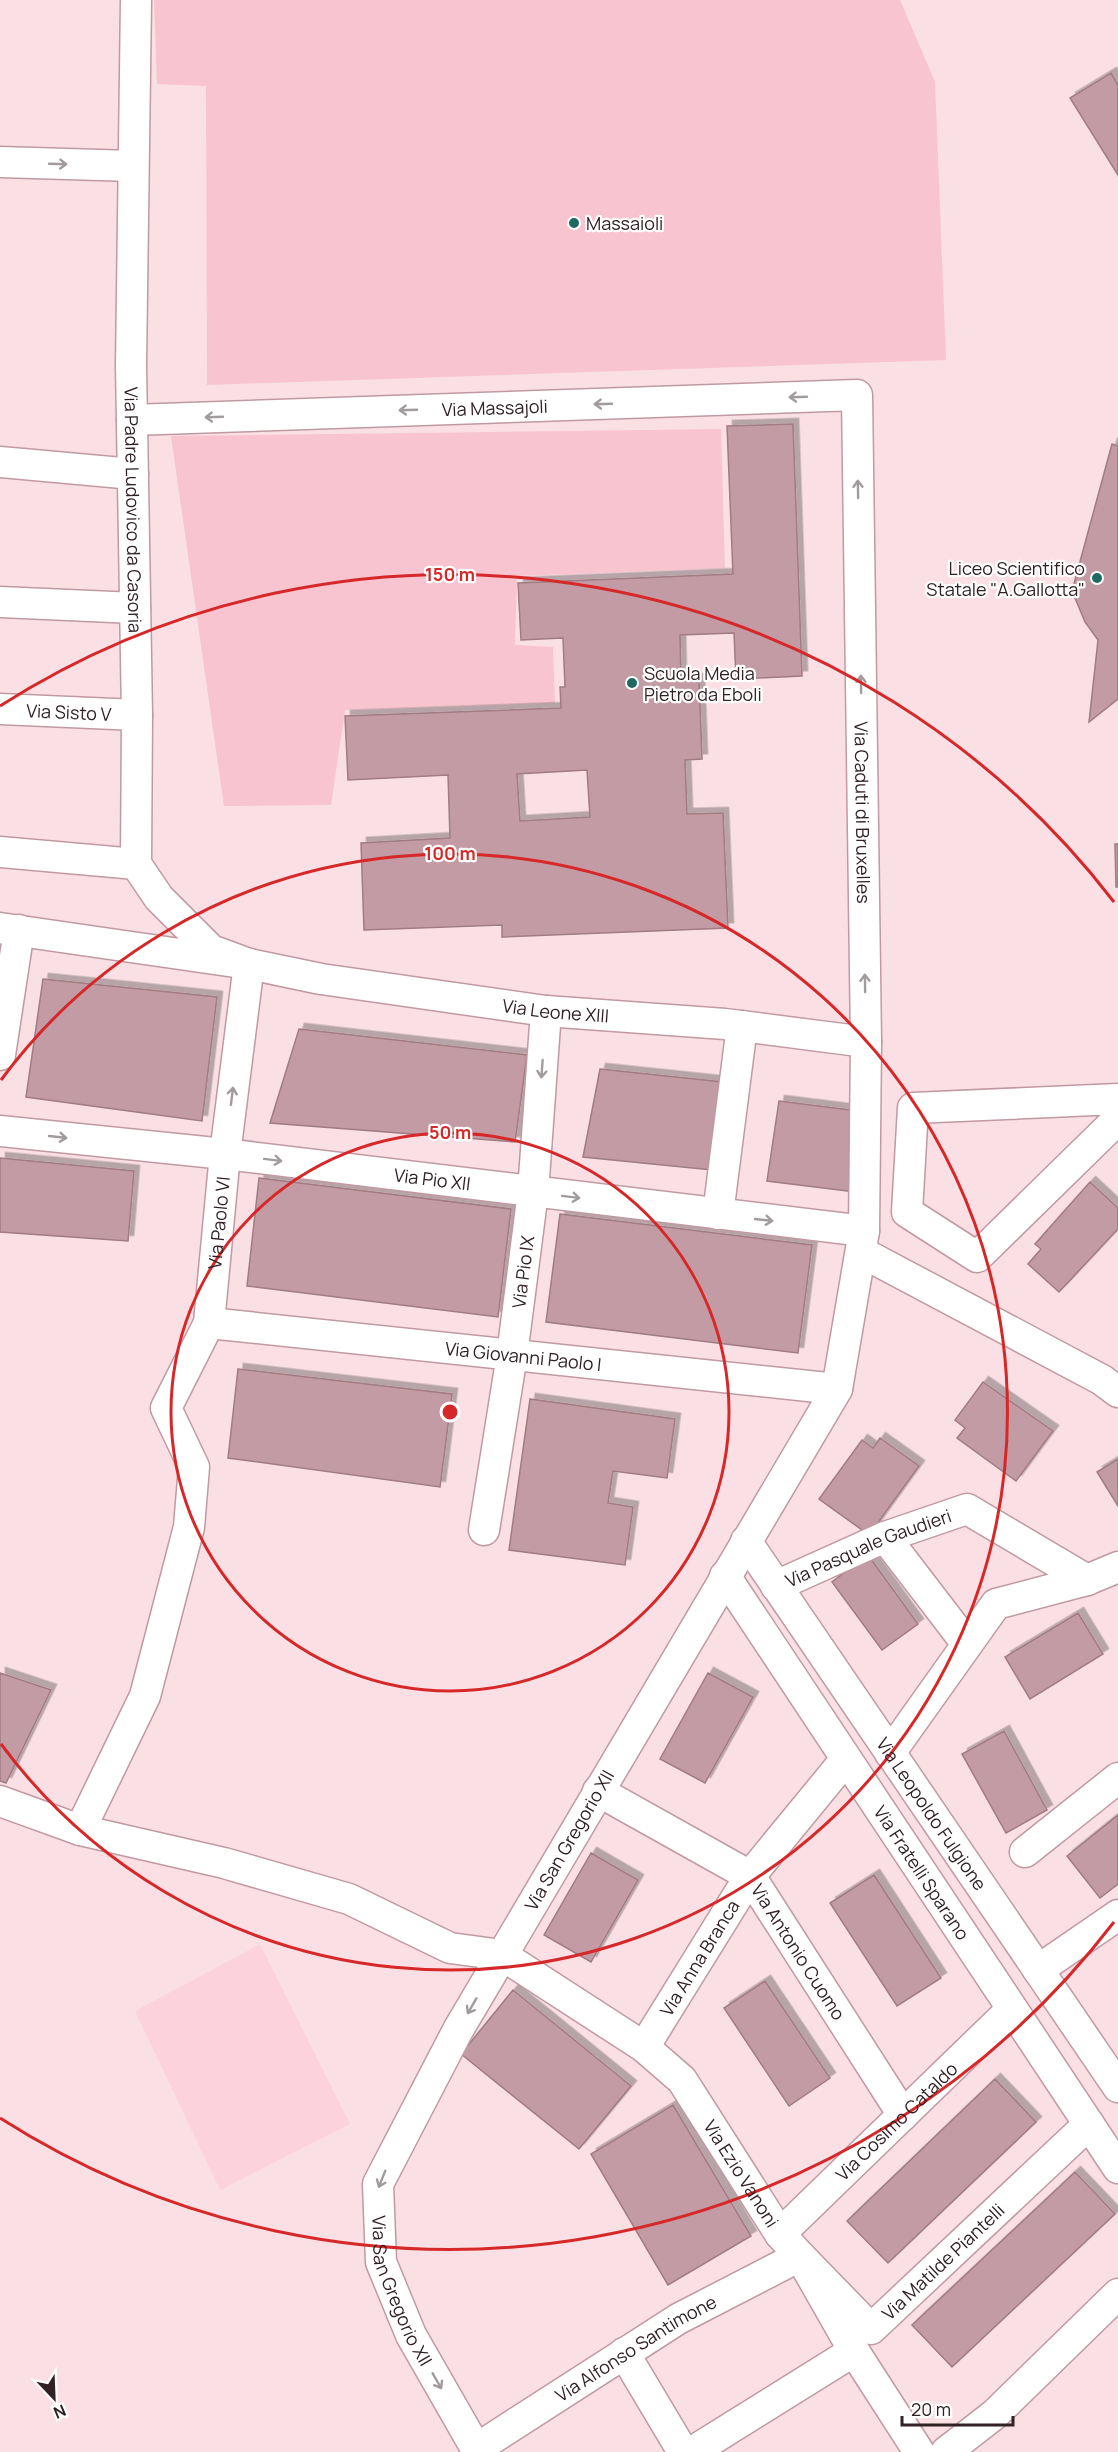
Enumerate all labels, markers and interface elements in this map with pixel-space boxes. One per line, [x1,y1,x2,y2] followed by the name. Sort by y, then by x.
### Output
[48,158,68,169] one-way arrow
[586,211,663,235] place label: Massaioli
[567,216,581,230] marker: Massaioli
[119,387,148,633] street label: Via Padre Ludovico da Casoria
[789,391,809,402] one-way arrow
[441,394,548,421] street label: Via Massajoli
[594,398,614,409] one-way arrow
[399,405,419,416] one-way arrow
[204,412,224,423] one-way arrow
[852,479,864,499] one-way arrow
[926,556,1085,601] place label: Liceo Scientifico Statale "A.Gallotta"
[425,562,475,586] text: 150 m
[1090,571,1104,585] marker: Liceo Scientifico Statale "A.Gallotta"
[644,661,762,706] place label: Scuola Media Pietro da Eboli
[855,674,867,694] one-way arrow
[625,676,639,690] marker: Scuola Media Pietro da Eboli
[26,698,112,726] street label: Via Sisto V
[850,721,876,904] street label: Via Caduti di Bruxelles
[424,841,476,865] text: 100 m
[860,974,871,994] one-way arrow
[501,993,610,1028] street label: Via Leone XIII
[536,1059,547,1079] one-way arrow
[227,1087,238,1107] one-way arrow
[429,1120,471,1144] text: 50 m
[48,1132,68,1143] one-way arrow
[263,1155,282,1166] one-way arrow
[393,1162,472,1196] street label: Via Pio XII
[202,1175,235,1270] street label: Via Paolo VI
[560,1191,580,1202] one-way arrow
[754,1214,774,1225] one-way arrow
[506,1234,539,1310] street label: Via Pio IX
[444,1336,603,1376] street label: Via Giovanni Paolo I
[440,1402,460,1422] centre of rings
[781,1503,954,1592] street label: Via Pasquale Gaudieri
[871,1733,992,1895] street label: Via Leopoldo Fulgione
[519,1765,619,1915] street label: Via San Gregorio XII
[869,1801,975,1944] street label: Via Fratelli Sparano
[746,1879,851,2024] street label: Via Antonio Cuomo
[654,1895,744,2020] street label: Via Anna Branca
[466,1997,478,2014] one-way arrow
[830,2057,962,2186] street label: Via Cosimo Cataldo
[698,2115,785,2232] street label: Via Ezio Vanoni
[376,2169,387,2187] one-way arrow
[876,2198,1009,2325] street label: Via Matilde Piantelli
[367,2215,438,2370] street label: Via San Gregorio XII
[551,2289,720,2407] street label: Via Alfonso Santimone
[24,2368,84,2428] north arrow
[432,2372,444,2389] one-way arrow
[902,2389,1013,2427] scale bar
[911,2397,951,2421] text: 20 m
[50,2399,69,2424] text: N

